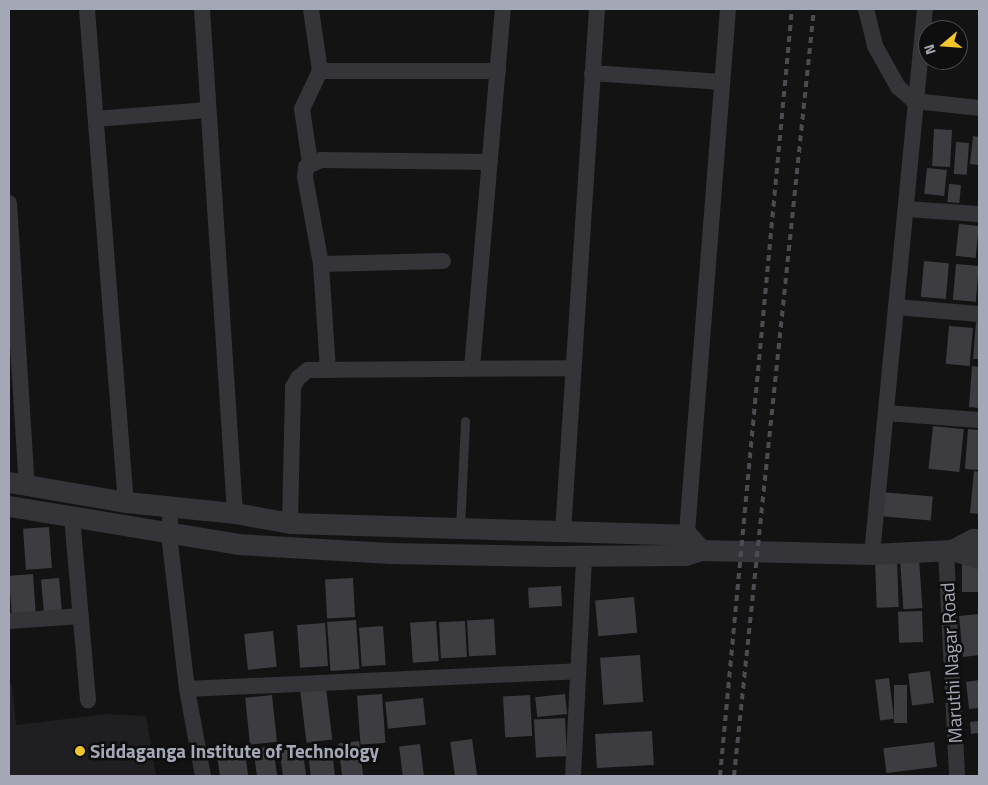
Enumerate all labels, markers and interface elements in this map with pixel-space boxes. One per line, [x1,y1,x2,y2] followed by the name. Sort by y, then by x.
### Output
[918,20,968,70] north arrow
[918,42,941,57] text: N
[935,582,967,744] street label: Maruthi Nagar Road
[90,740,379,762] place label: Siddaganga Institute of Technology
[74,745,86,757] marker: Siddaganga Institute of Technology

